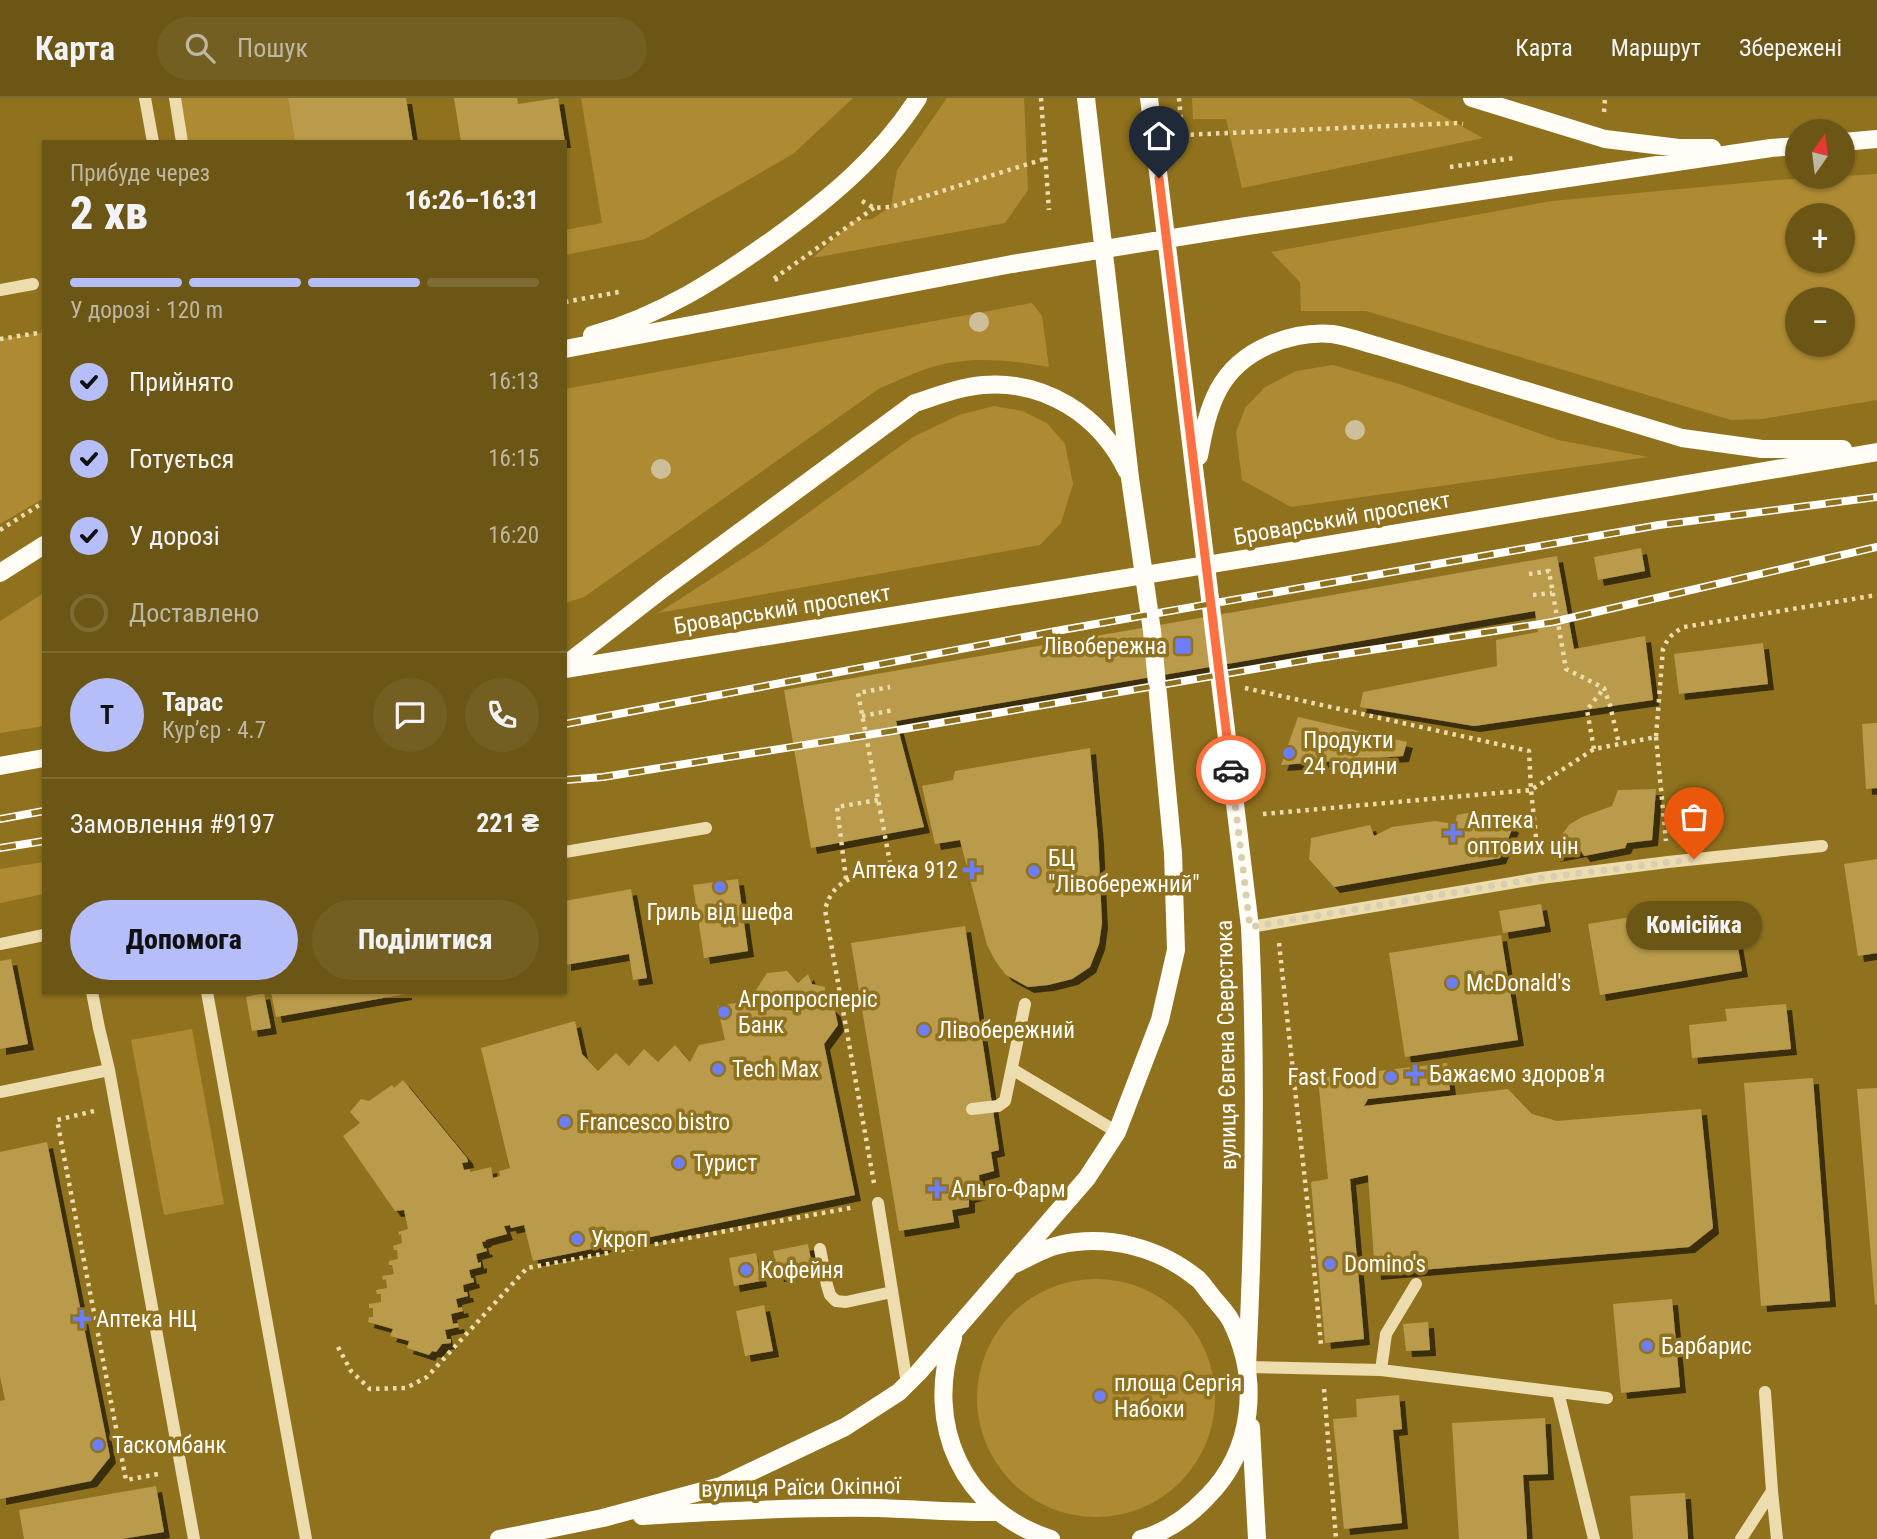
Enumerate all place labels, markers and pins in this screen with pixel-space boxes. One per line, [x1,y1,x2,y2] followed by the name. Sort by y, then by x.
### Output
[1129,106,1189,178] pin
[1042,633,1167,660] place label: Лівобережна
[1173,636,1193,656] marker: Лівобережна
[1303,727,1398,780] place label: Продукти 24 години
[1281,745,1297,761] marker: Продукти 24 години
[1664,787,1724,859] pin
[1467,807,1579,860] place label: Аптека оптових цін
[1445,825,1461,841] marker: Аптека оптових цін
[1048,845,1200,898] place label: БЦ "Лівобережний"
[852,857,958,884] place label: Аптека 912
[964,862,980,878] marker: Аптека 912
[1026,863,1042,879] marker: БЦ "Лівобережний"
[712,879,728,895] marker: Гриль від шефа
[647,899,793,926] place label: Гриль від шефа
[1626,901,1762,950] callout: Комісійка
[1466,970,1571,997] place label: McDonald's
[1444,975,1460,991] marker: McDonald's
[738,986,878,1039] place label: Агропросперіс Банк
[716,1004,732,1020] marker: Агропросперіс Банк
[938,1017,1075,1044] place label: Лівобережний
[916,1022,932,1038] marker: Лівобережний
[732,1056,819,1083] place label: Tech Max
[710,1061,726,1077] marker: Tech Max
[1429,1061,1605,1088] place label: Бажаємо здоров'я
[1287,1064,1377,1091] place label: Fast Food
[1407,1066,1423,1082] marker: Бажаємо здоров'я
[1383,1069,1399,1085] marker: Fast Food
[579,1109,730,1136] place label: Francesco bistro
[557,1114,573,1130] marker: Francesco bistro
[693,1150,757,1177] place label: Турист
[671,1155,687,1171] marker: Турист
[951,1176,1066,1203] place label: Альго-Фарм
[929,1181,945,1197] marker: Альго-Фарм
[591,1226,648,1253] place label: Укроп
[569,1231,585,1247] marker: Укроп
[1344,1251,1426,1278] place label: Domino's
[1322,1256,1338,1272] marker: Domino's
[760,1257,844,1284] place label: Кофейня
[738,1262,754,1278] marker: Кофейня
[96,1306,197,1333] place label: Аптека НЦ
[74,1311,90,1327] marker: Аптека НЦ
[1661,1333,1752,1360] place label: Барбарис
[1639,1338,1655,1354] marker: Барбарис
[1114,1370,1242,1423] place label: площа Сергія Набоки
[1092,1388,1108,1404] marker: площа Сергія Набоки
[112,1432,226,1459] place label: Таскомбанк
[90,1437,106,1453] marker: Таскомбанк

